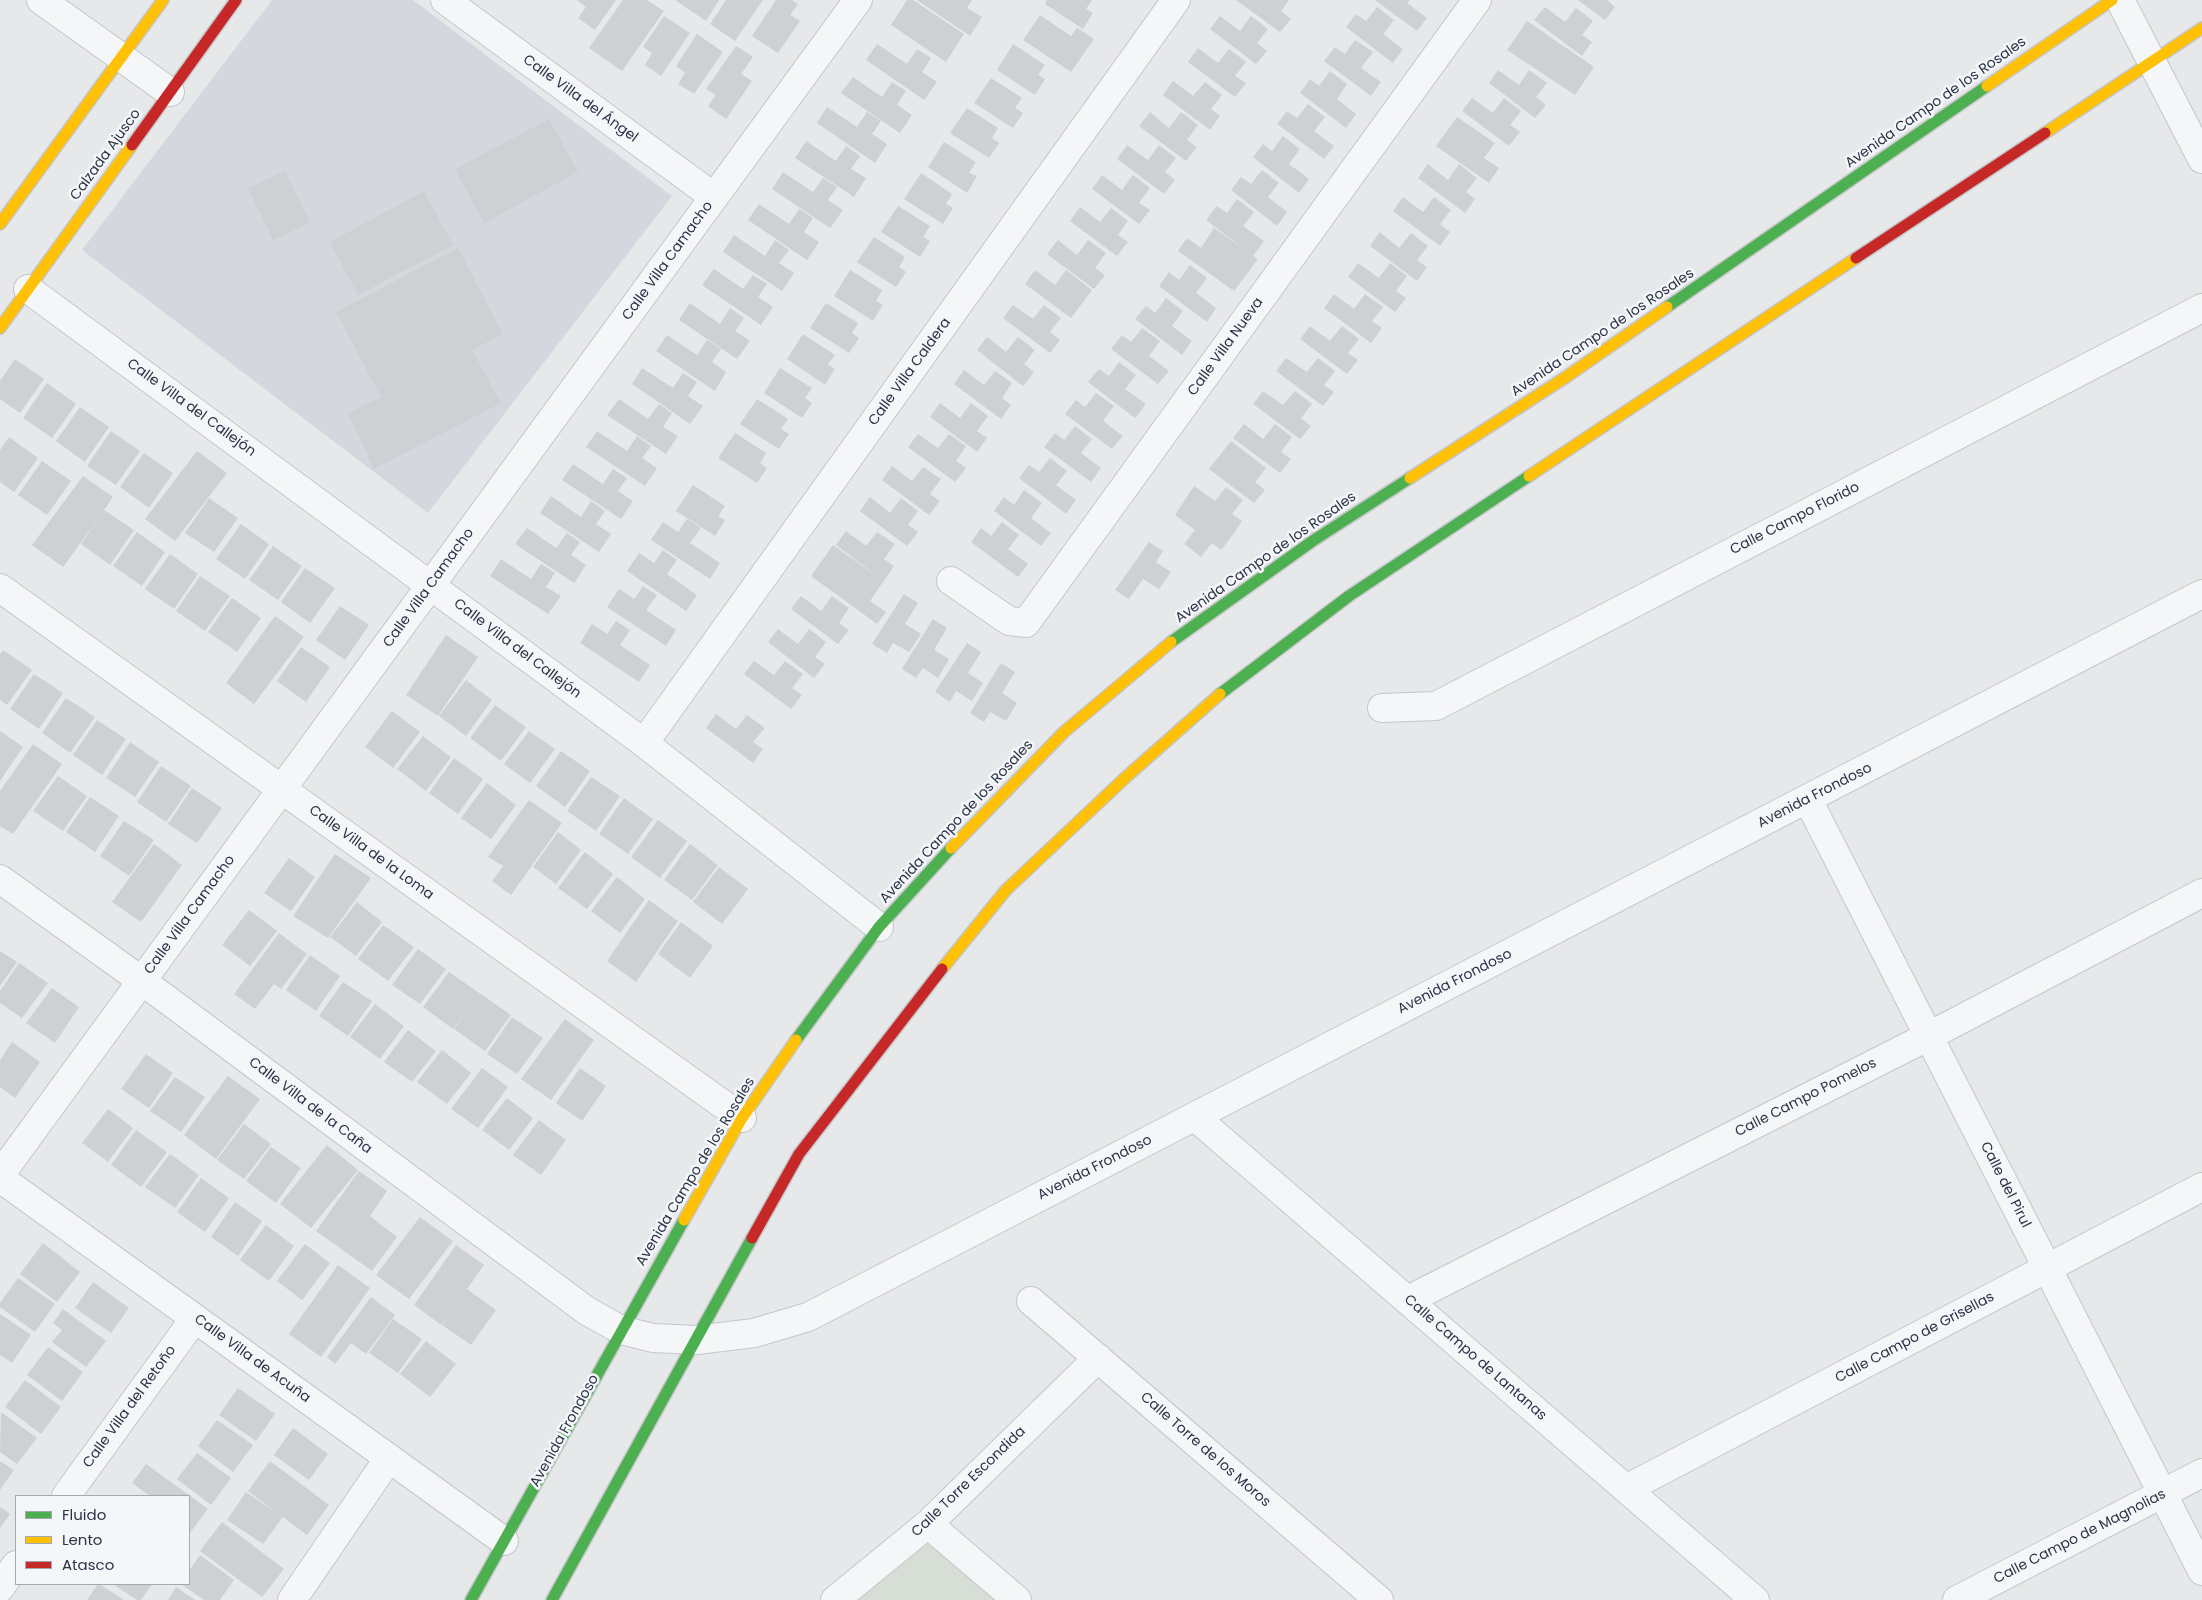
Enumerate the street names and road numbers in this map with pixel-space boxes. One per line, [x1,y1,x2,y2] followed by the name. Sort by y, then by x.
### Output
[1842,34,2030,172] street label: Avenida Campo de los Rosales
[519,52,641,146] street label: Calle Villa del Ángel
[67,106,145,204] street label: Calzada Ajusco
[619,198,717,324] street label: Calle Villa Camacho
[1508,265,1698,401] street label: Avenida Campo de los Rosales
[1185,295,1267,399] street label: Calle Villa Nueva
[865,315,955,429] street label: Calle Villa Caldera
[123,356,259,460] street label: Calle Villa del Callejón
[1727,479,1863,559] street label: Calle Campo Florido
[1172,489,1360,627] street label: Avenida Campo de los Rosales
[380,525,478,651] street label: Calle Villa Camacho
[450,596,584,702] street label: Calle Villa del Callejón
[877,737,1037,907] street label: Avenida Campo de los Rosales
[1755,760,1875,832] street label: Avenida Frondoso
[305,802,437,904] street label: Calle Villa de la Loma
[141,852,239,978] street label: Calle Villa Camacho
[1395,946,1515,1018] street label: Avenida Frondoso
[245,1054,375,1158] street label: Calle Villa de la Caña
[1733,1055,1879,1141] street label: Calle Campo Pomelos
[633,1075,759,1269] street label: Avenida Campo de los Rosales
[1035,1132,1155,1204] street label: Avenida Frondoso
[1976,1139,2034,1231] street label: Calle del Pirul
[1833,1289,1997,1387] street label: Calle Campo de Grisellas
[1400,1292,1550,1424] street label: Calle Campo de Lantanas
[191,1311,313,1407] street label: Calle Villa de Acuña
[80,1343,180,1471] street label: Calle Villa del Retoño
[527,1372,603,1490] street label: Avenida Frondoso
[1137,1389,1273,1511] street label: Calle Torre de los Moros
[909,1423,1029,1541] street label: Calle Torre Escondida
[1991,1486,2169,1588] street label: Calle Campo de Magnolias

